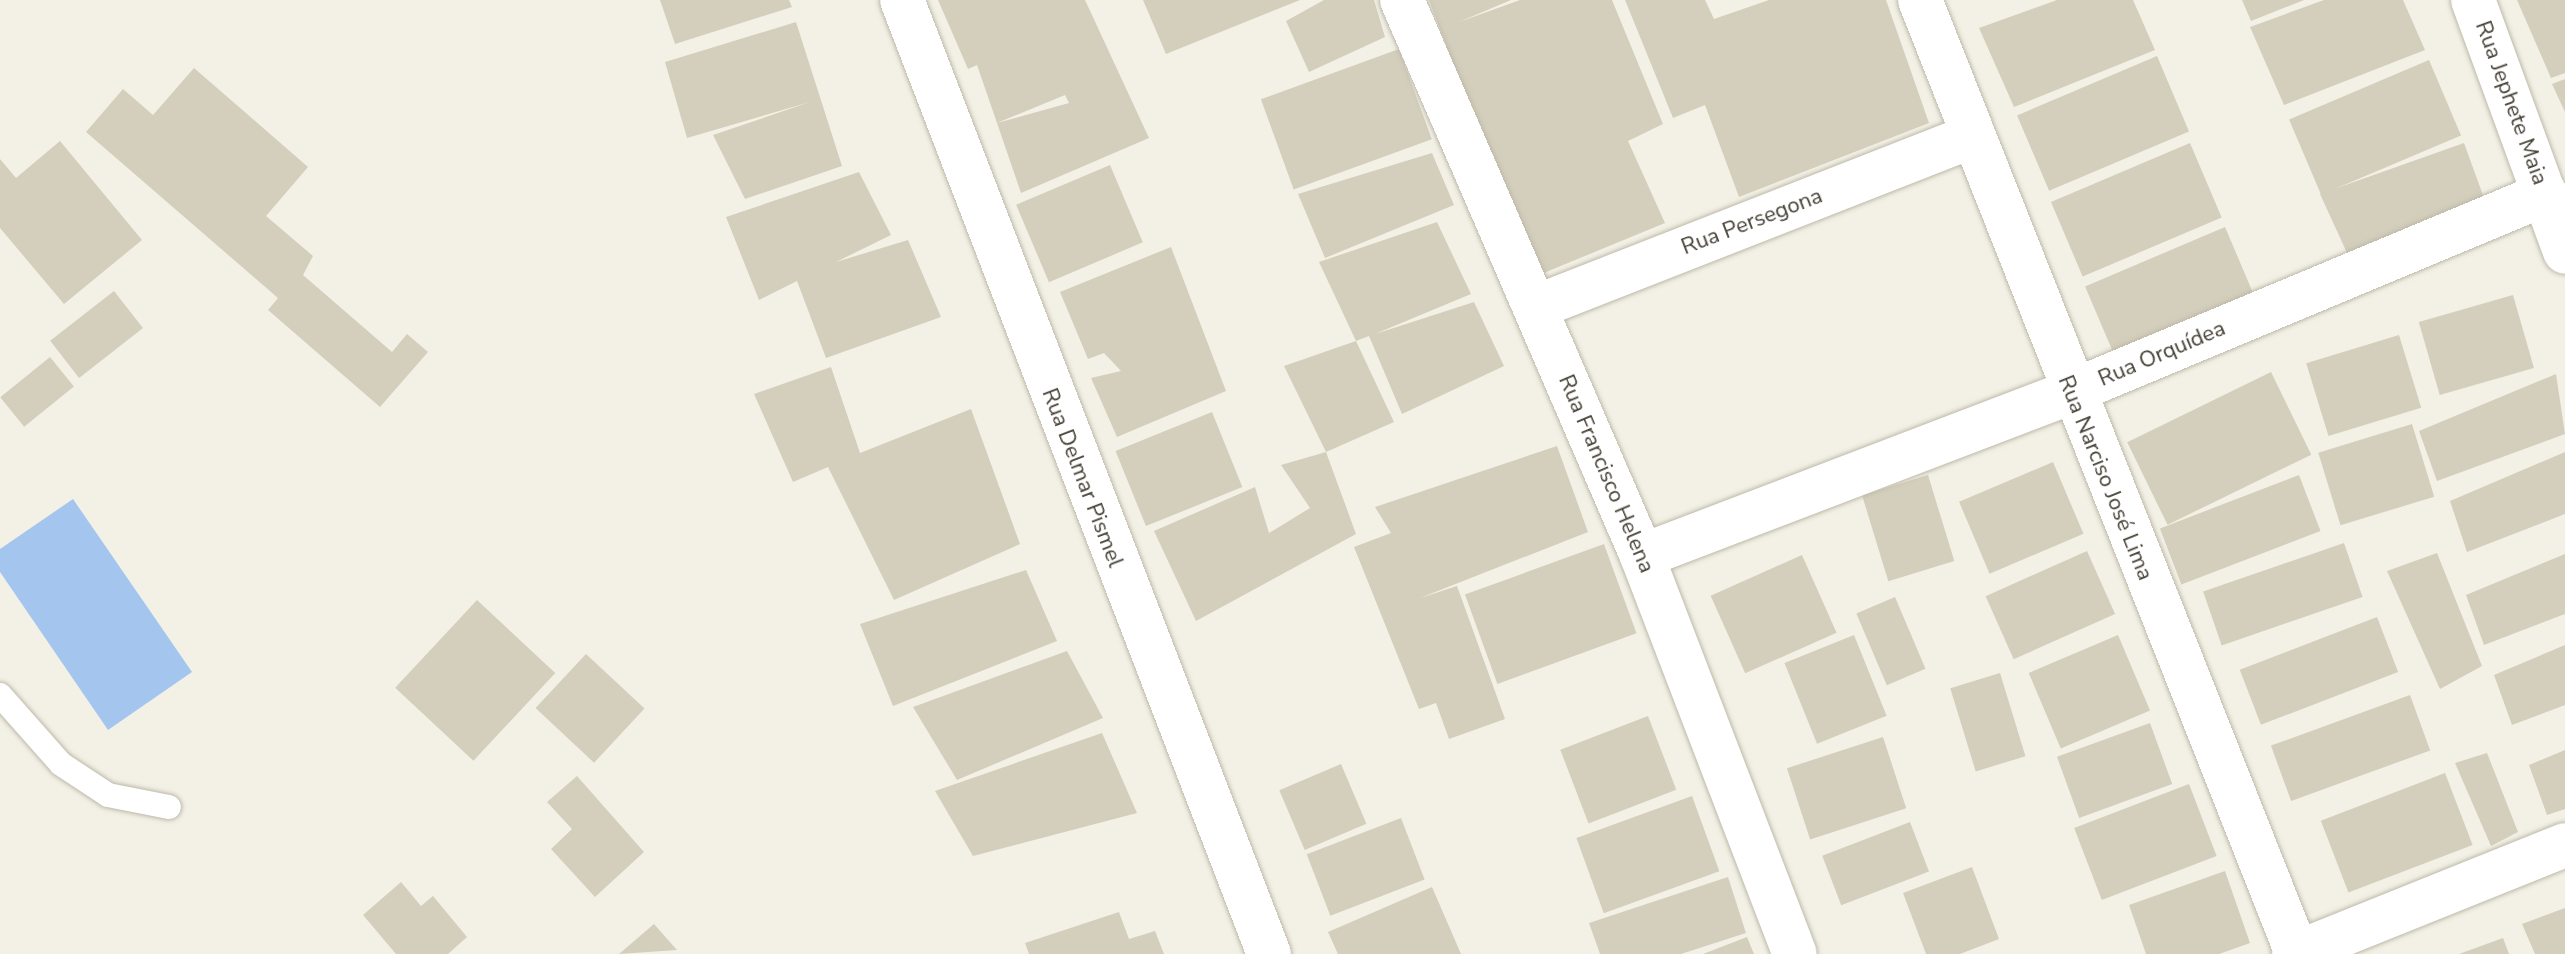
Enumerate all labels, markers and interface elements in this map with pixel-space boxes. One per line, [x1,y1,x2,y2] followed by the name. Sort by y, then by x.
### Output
[2469,17,2553,189] street label: Rua Jephete Maia
[1678,183,1826,261] street label: Rua Persegona
[2095,315,2229,393] street label: Rua Orquídea
[1552,371,1660,577] street label: Rua Francisco Helena
[2052,372,2158,584] street label: Rua Narciso José Lima
[1036,385,1128,571] street label: Rua Delmar Pismel

